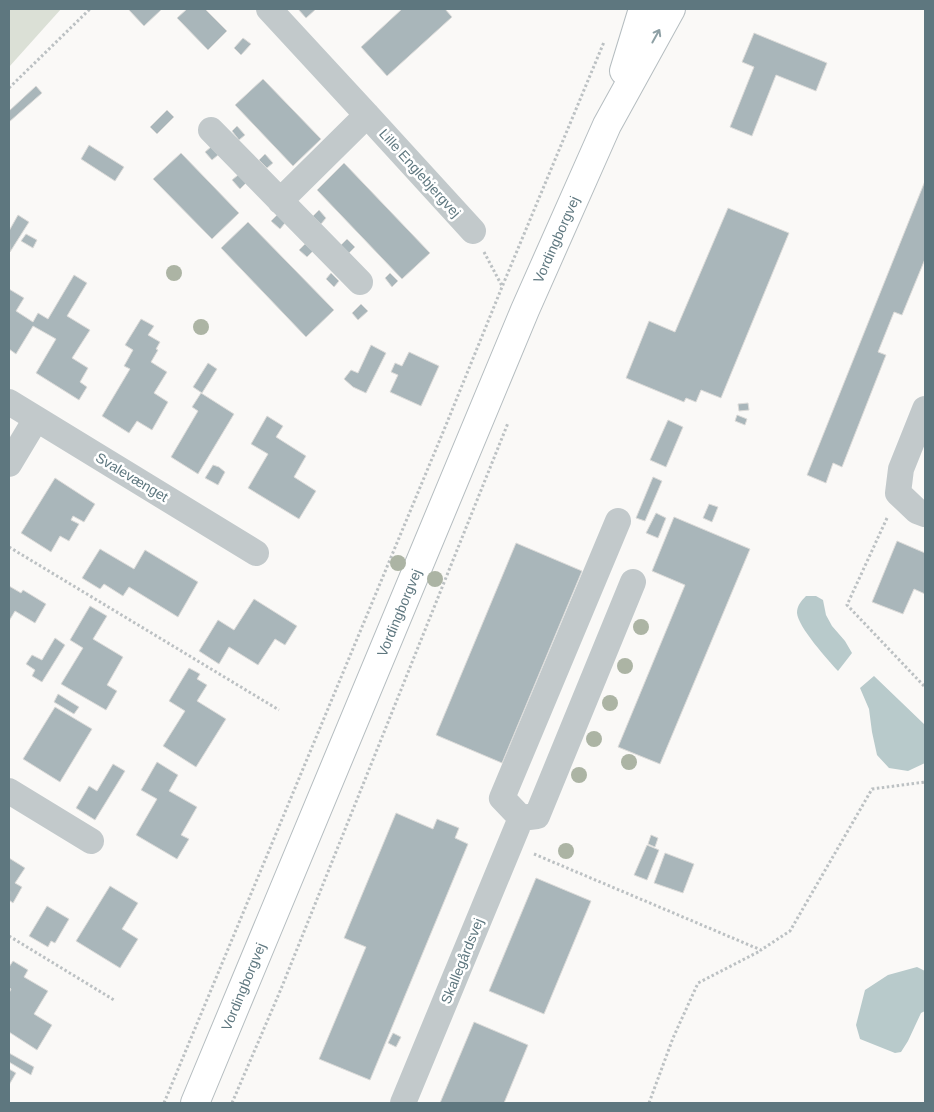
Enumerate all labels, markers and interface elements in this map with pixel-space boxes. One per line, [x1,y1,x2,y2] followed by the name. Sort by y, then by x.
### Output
[651,29,661,44] one-way arrow
[376,125,464,221] street label: Lille Englebjergvej
[530,194,583,286] street label: Vordingborgvej
[93,449,171,505] street label: Svalevænget
[374,566,424,659] street label: Vordingborgvej
[438,916,486,1006] street label: Skallegårdsvej
[218,940,269,1033] street label: Vordingborgvej

